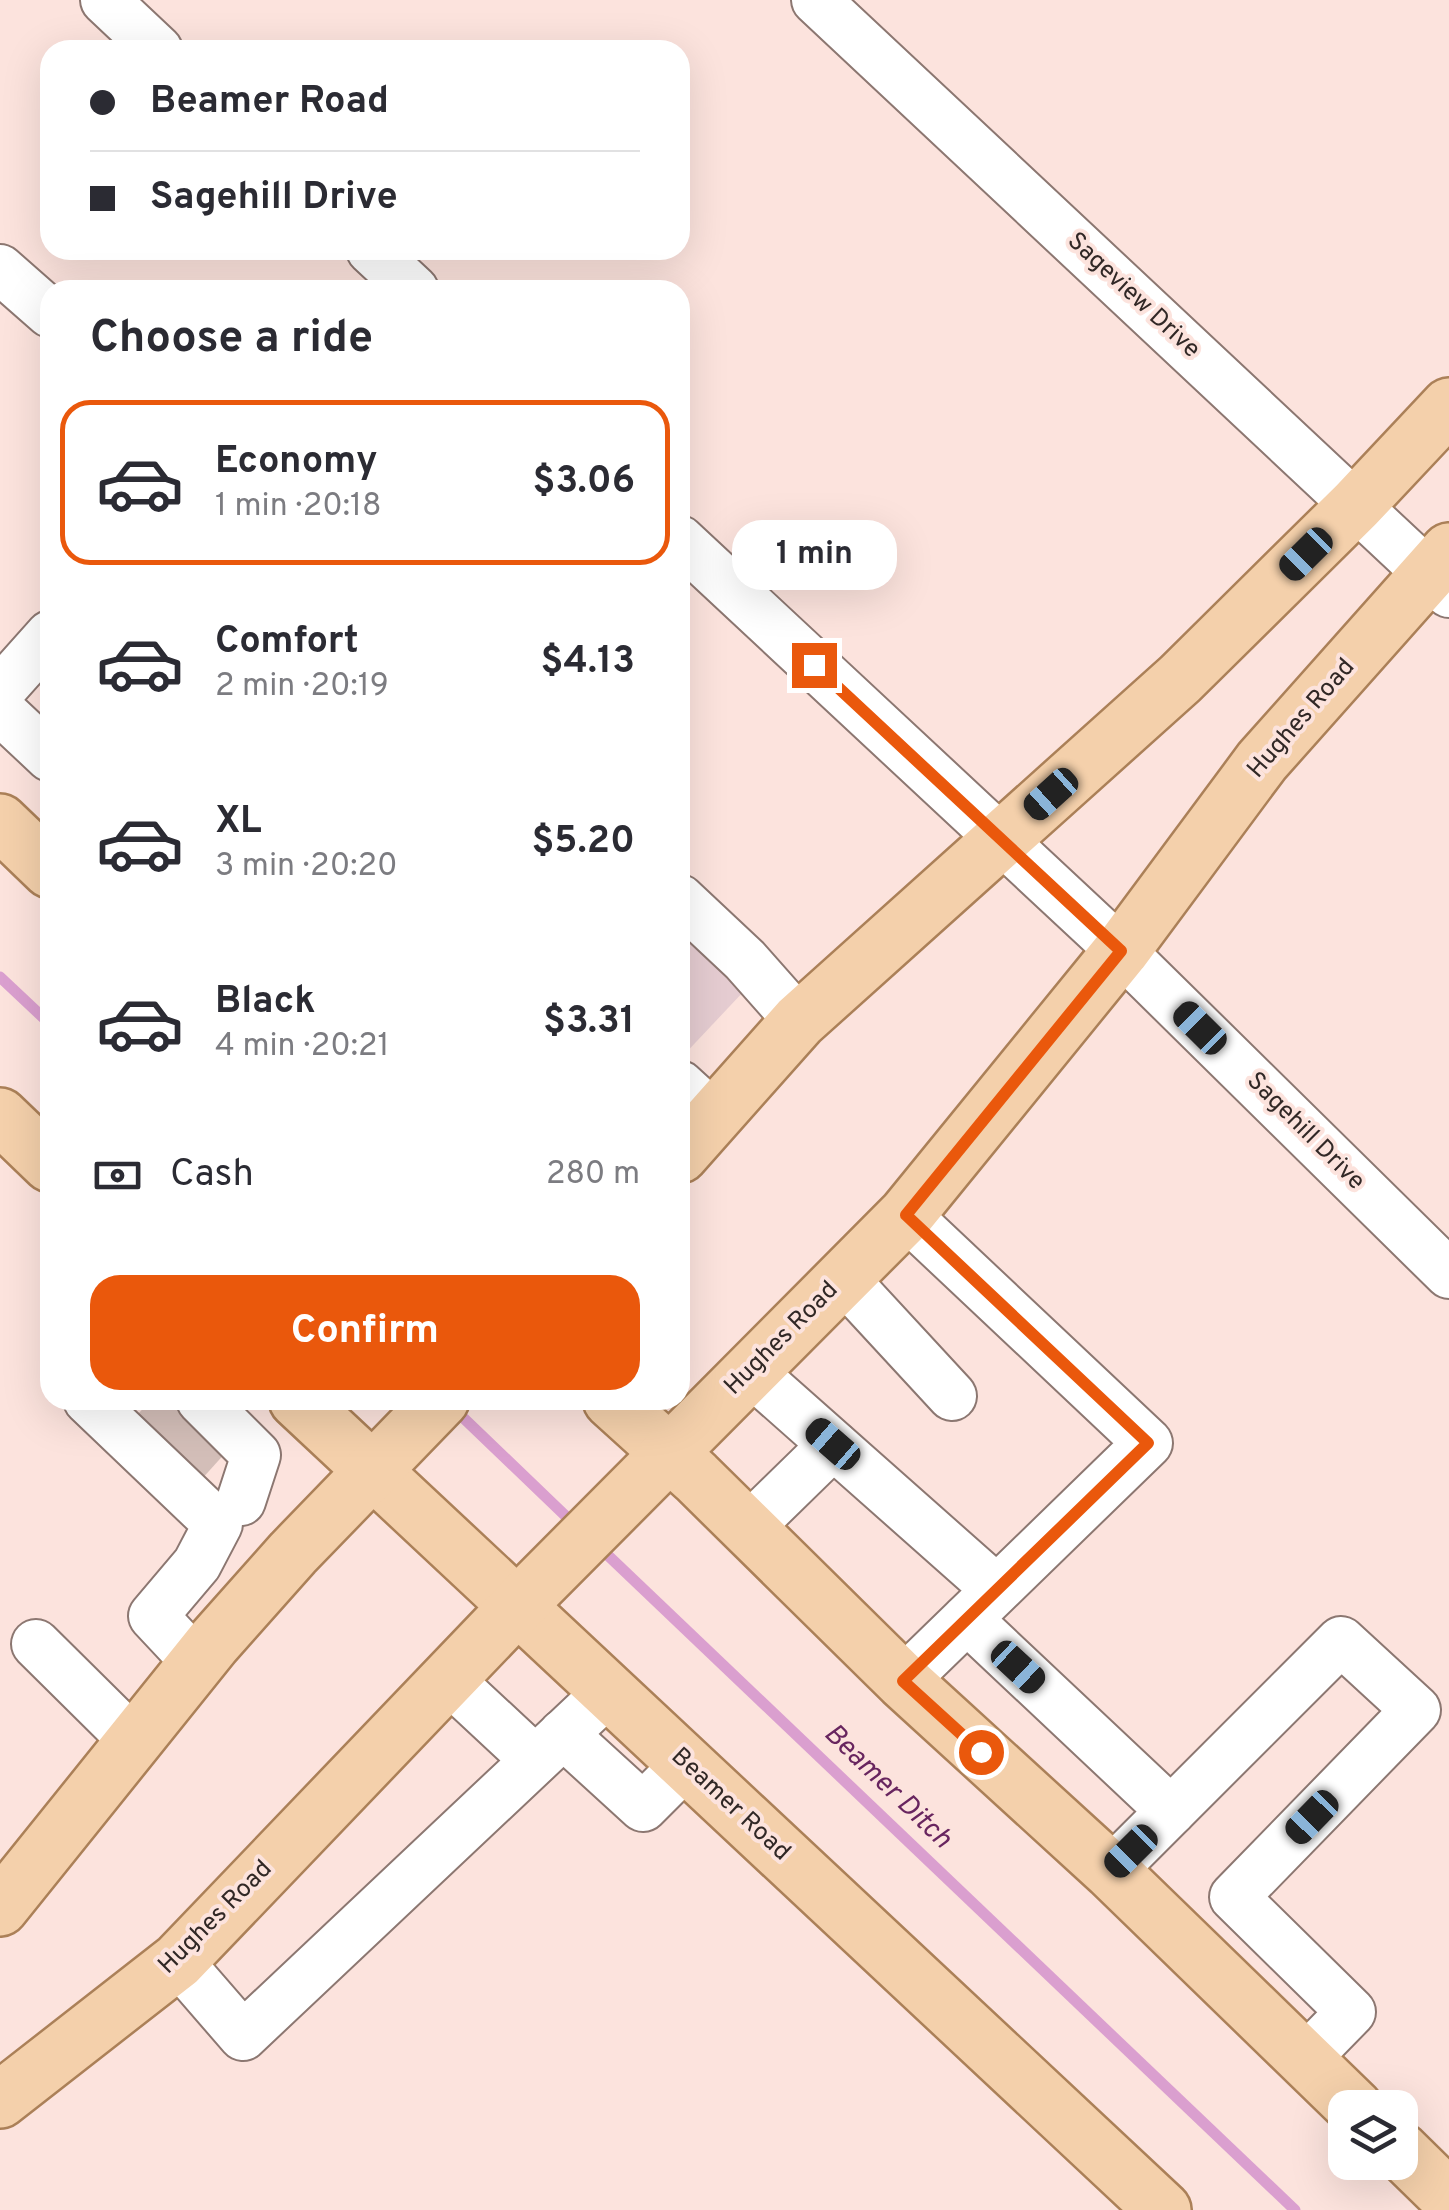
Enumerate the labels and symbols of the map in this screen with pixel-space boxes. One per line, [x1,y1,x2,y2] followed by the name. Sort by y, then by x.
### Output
[1060,226,1206,366] street label: Sageview Drive
[732,520,896,590] callout: 1 min
[1274,522,1338,586] car
[792,643,837,688] route end
[1241,652,1363,786] street label: Hughes Road
[1019,763,1083,825] car
[1168,996,1232,1060] car
[1239,1066,1371,1198] street label: Sagehill Drive
[718,1275,846,1403] street label: Hughes Road
[801,1413,865,1475] car
[986,1636,1050,1698] car
[815,1717,959,1857] water label: Beamer Ditch
[959,1730,1004,1775] route start
[663,1741,797,1869] street label: Beamer Road
[1280,1785,1344,1849] car
[1099,1819,1163,1883] car
[152,1854,280,1982] street label: Hughes Road

